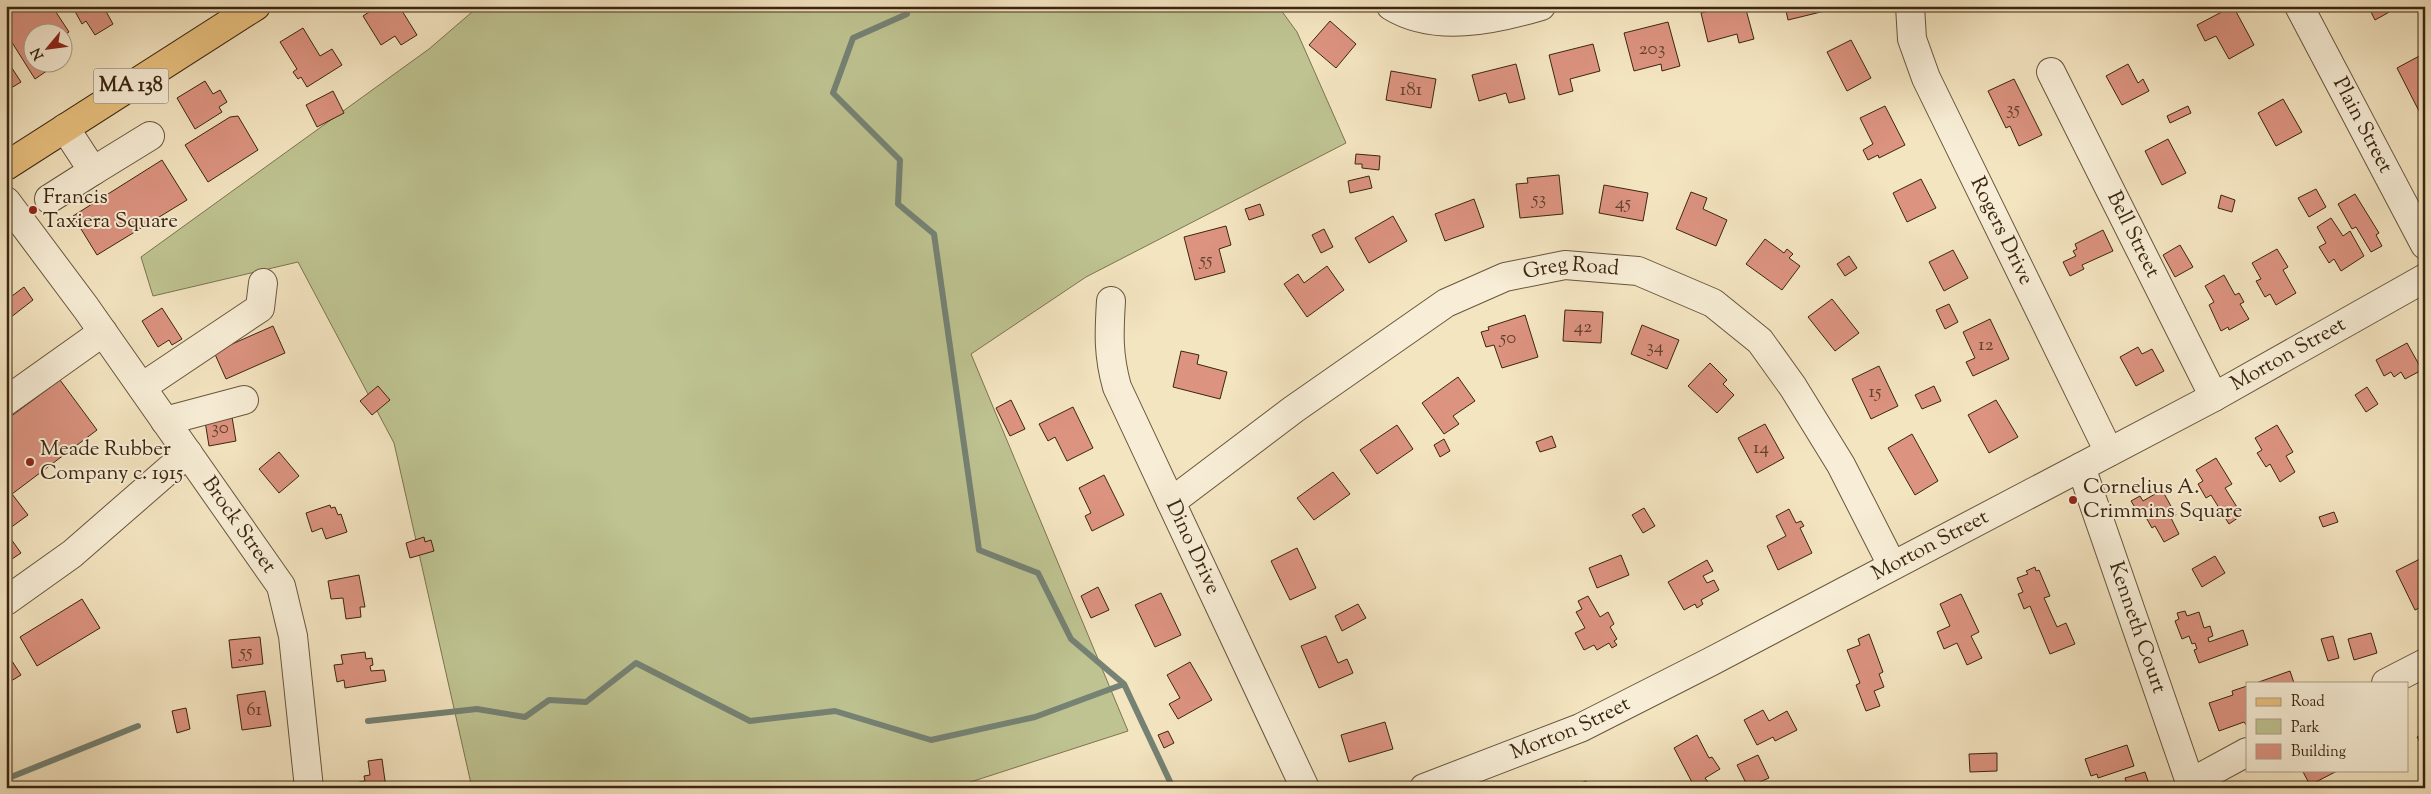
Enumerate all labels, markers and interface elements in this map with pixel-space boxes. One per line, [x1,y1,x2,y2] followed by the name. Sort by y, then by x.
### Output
[22,22,72,72] north arrow
[1639,36,1665,63] house number: 203
[27,44,50,63] text: N
[94,68,168,104] road number: MA 138
[2324,72,2400,179] street label: Plain Street
[1400,77,1423,104] house number: 181
[2006,96,2021,123] house number: 35
[1962,172,2040,290] street label: Rogers Drive
[43,183,178,237] place label: Francis Taxiera Square
[1531,186,1546,213] house number: 53
[2098,186,2167,283] street label: Bell Street
[1615,190,1632,217] house number: 45
[27,204,39,216] marker: Francis Taxiera Square
[1198,247,1213,274] house number: 55
[1520,250,1620,288] street label: Greg Road
[2225,310,2352,399] street label: Morton Street
[1574,314,1592,341] house number: 42
[1499,325,1516,352] house number: 50
[1978,332,1994,359] house number: 12
[1646,334,1664,361] house number: 34
[1869,379,1882,406] house number: 15
[211,415,229,442] house number: 30
[40,435,183,489] place label: Meade Rubber Company c. 1915
[1753,435,1769,462] house number: 14
[24,456,36,468] marker: Meade Rubber Company c. 1915
[194,471,283,580] street label: Brock Street
[2083,473,2243,527] place label: Cornelius A. Crimmins Square
[2067,494,2079,506] marker: Cornelius A. Crimmins Square
[1157,495,1227,600] street label: Dino Drive
[1867,503,1994,589] street label: Morton Street
[2100,558,2173,697] street label: Kenneth Court
[238,639,253,666] house number: 55
[2246,682,2408,772] legend
[1506,690,1636,768] street label: Morton Street
[2291,692,2325,713] text: Road
[246,697,262,724] house number: 61
[2291,718,2320,739] text: Park
[2291,742,2346,763] text: Building

